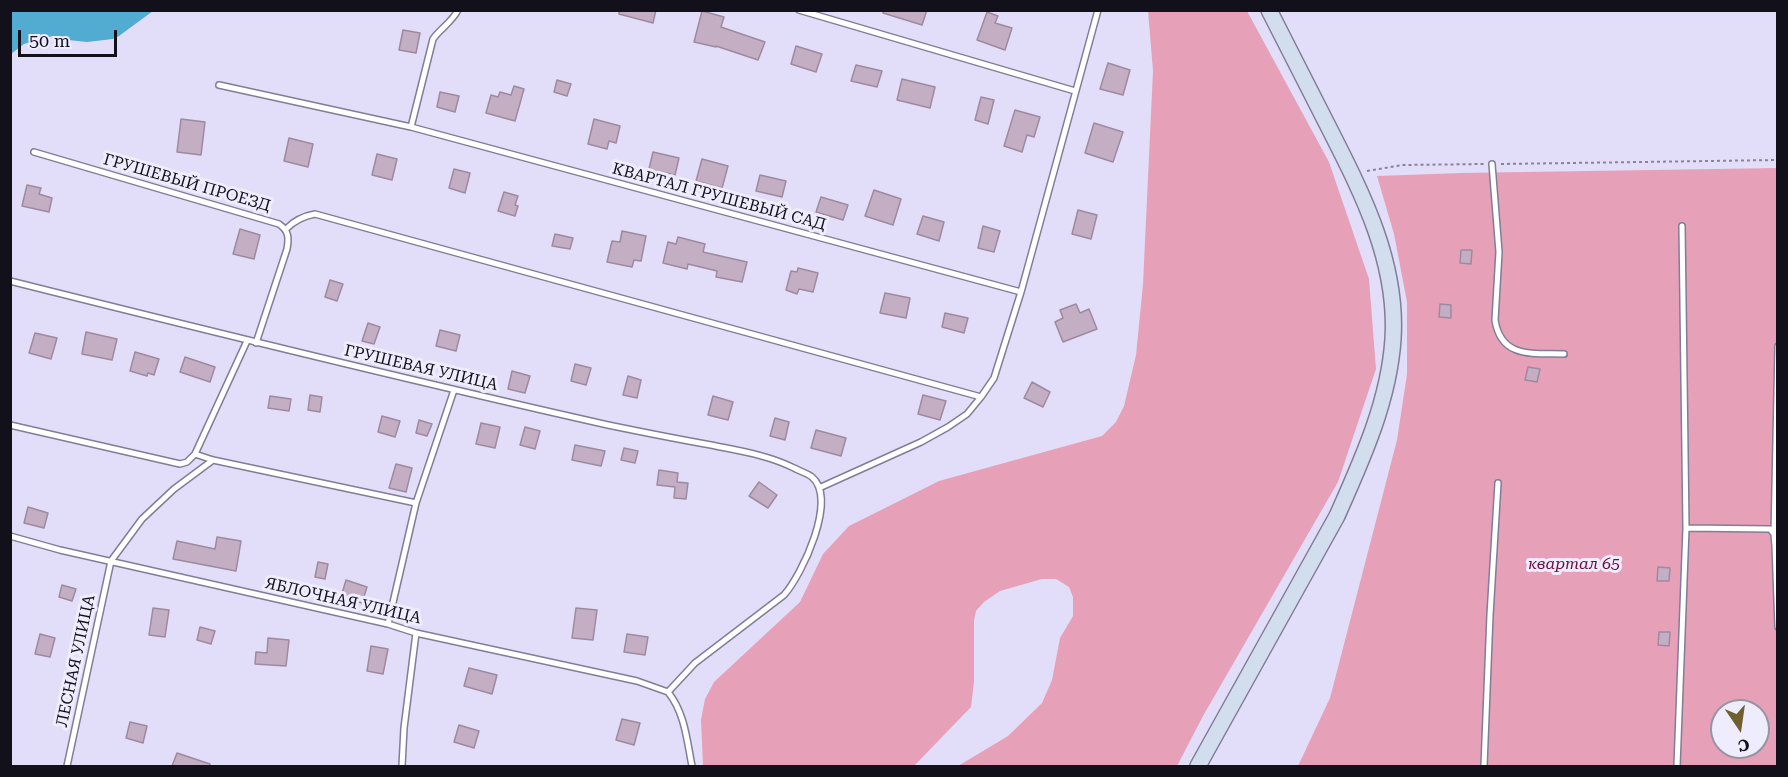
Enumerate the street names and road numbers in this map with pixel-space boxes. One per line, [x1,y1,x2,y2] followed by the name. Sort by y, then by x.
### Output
[101,150,273,216] street label: ГРУШЕВЫЙ ПРОЕЗД
[610,159,828,235] street label: КВАРТАЛ ГРУШЕВЫЙ САД
[342,341,500,395] street label: ГРУШЕВАЯ УЛИЦА
[263,574,423,628] street label: ЯБЛОЧНАЯ УЛИЦА
[53,593,99,729] street label: ЛЕСНАЯ УЛИЦА

